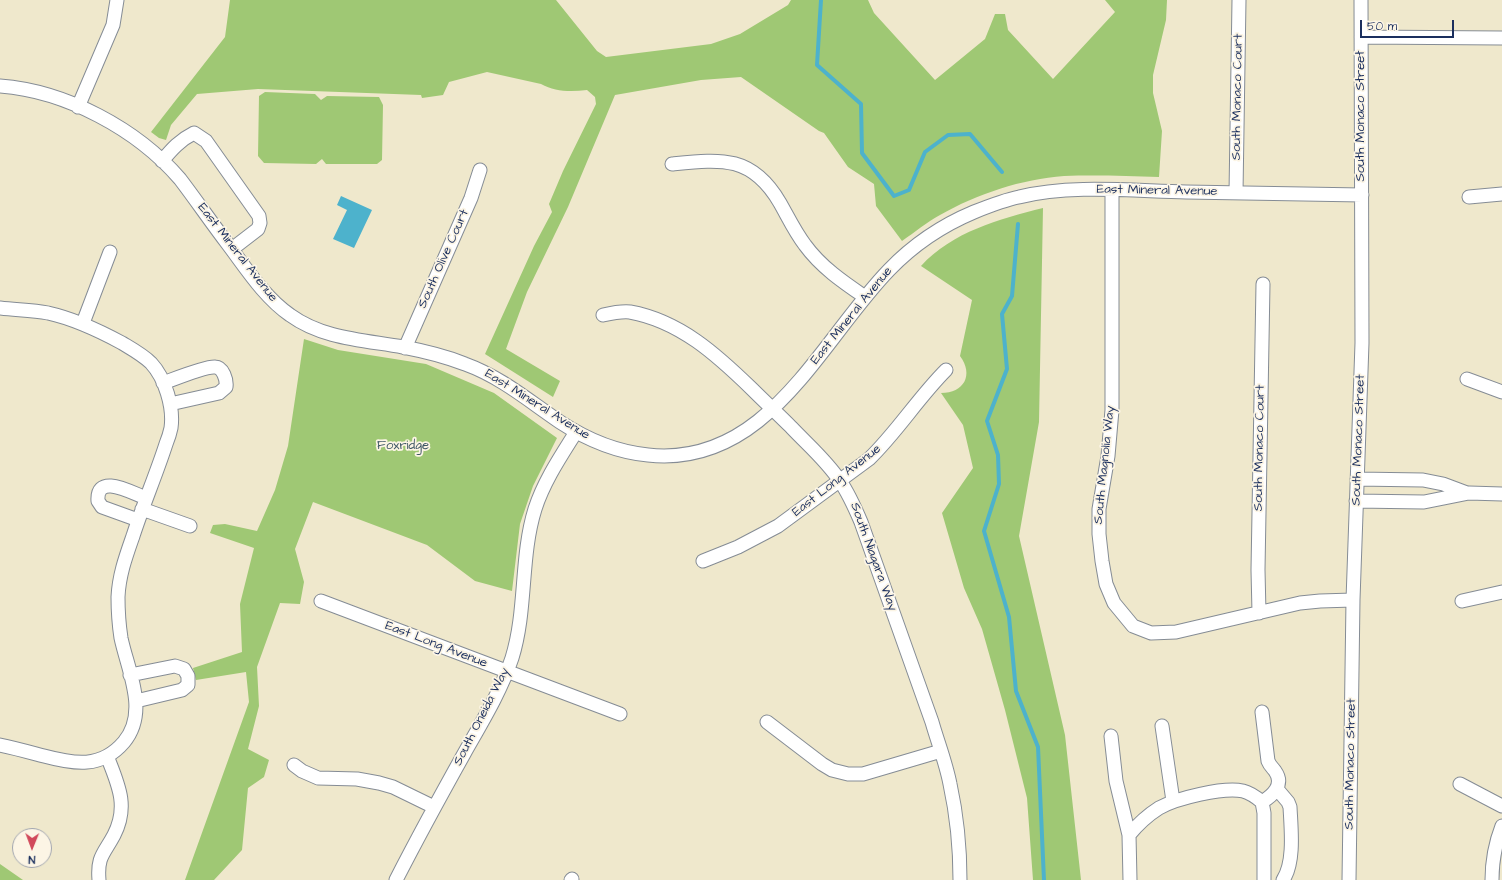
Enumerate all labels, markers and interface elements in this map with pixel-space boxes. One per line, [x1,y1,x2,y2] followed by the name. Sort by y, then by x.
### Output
[1362,12,1456,38] scale bar
[1367,18,1397,35] text: 50 m
[1229,34,1247,160] street label: South Monaco Court
[1353,50,1369,182] street label: South Monaco Street
[1096,182,1218,200] street label: East Mineral Avenue
[194,201,280,305] street label: East Mineral Avenue
[415,207,473,311] street label: South Olive Court
[808,264,896,368] street label: East Mineral Avenue
[482,366,592,444] street label: East Mineral Avenue
[1349,374,1369,506] street label: South Monaco Street
[1251,385,1269,511] street label: South Monaco Court
[1091,405,1119,525] street label: South Magnolia Way
[377,438,429,454] park label: Foxridge
[790,442,884,520] street label: East Long Avenue
[846,501,900,613] street label: South Niagara Way
[383,618,489,672] street label: East Long Avenue
[451,665,513,769] street label: South Oneida Way
[1342,698,1360,830] street label: South Monaco Street
[12,828,52,868] north arrow
[28,852,35,867] text: N

